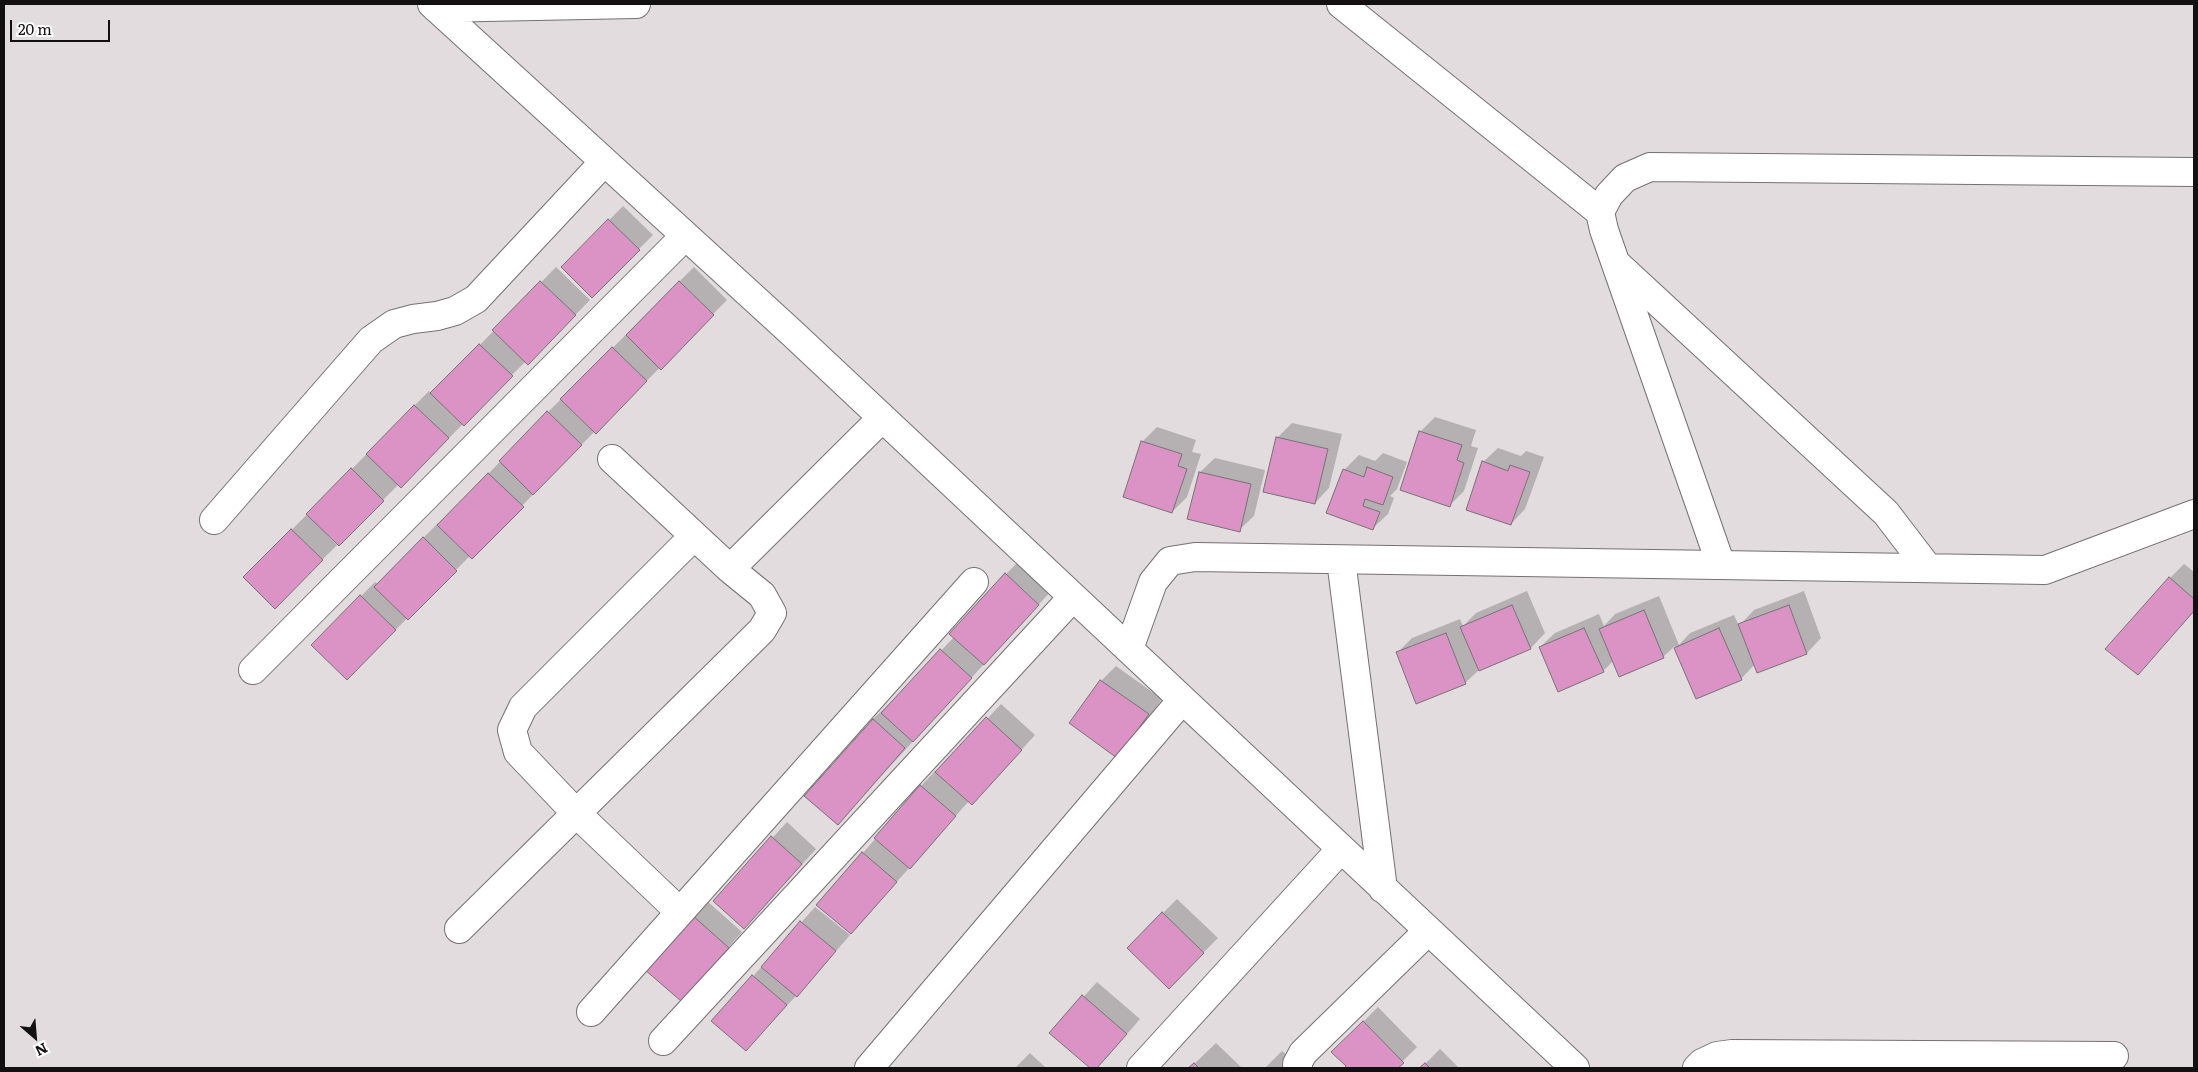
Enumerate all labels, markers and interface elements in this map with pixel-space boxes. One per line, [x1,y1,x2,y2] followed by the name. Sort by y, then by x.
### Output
[12,10,112,42] scale bar
[18,17,52,40] text: 20 m
[10,1012,60,1062] north arrow
[32,1039,52,1062] text: N

